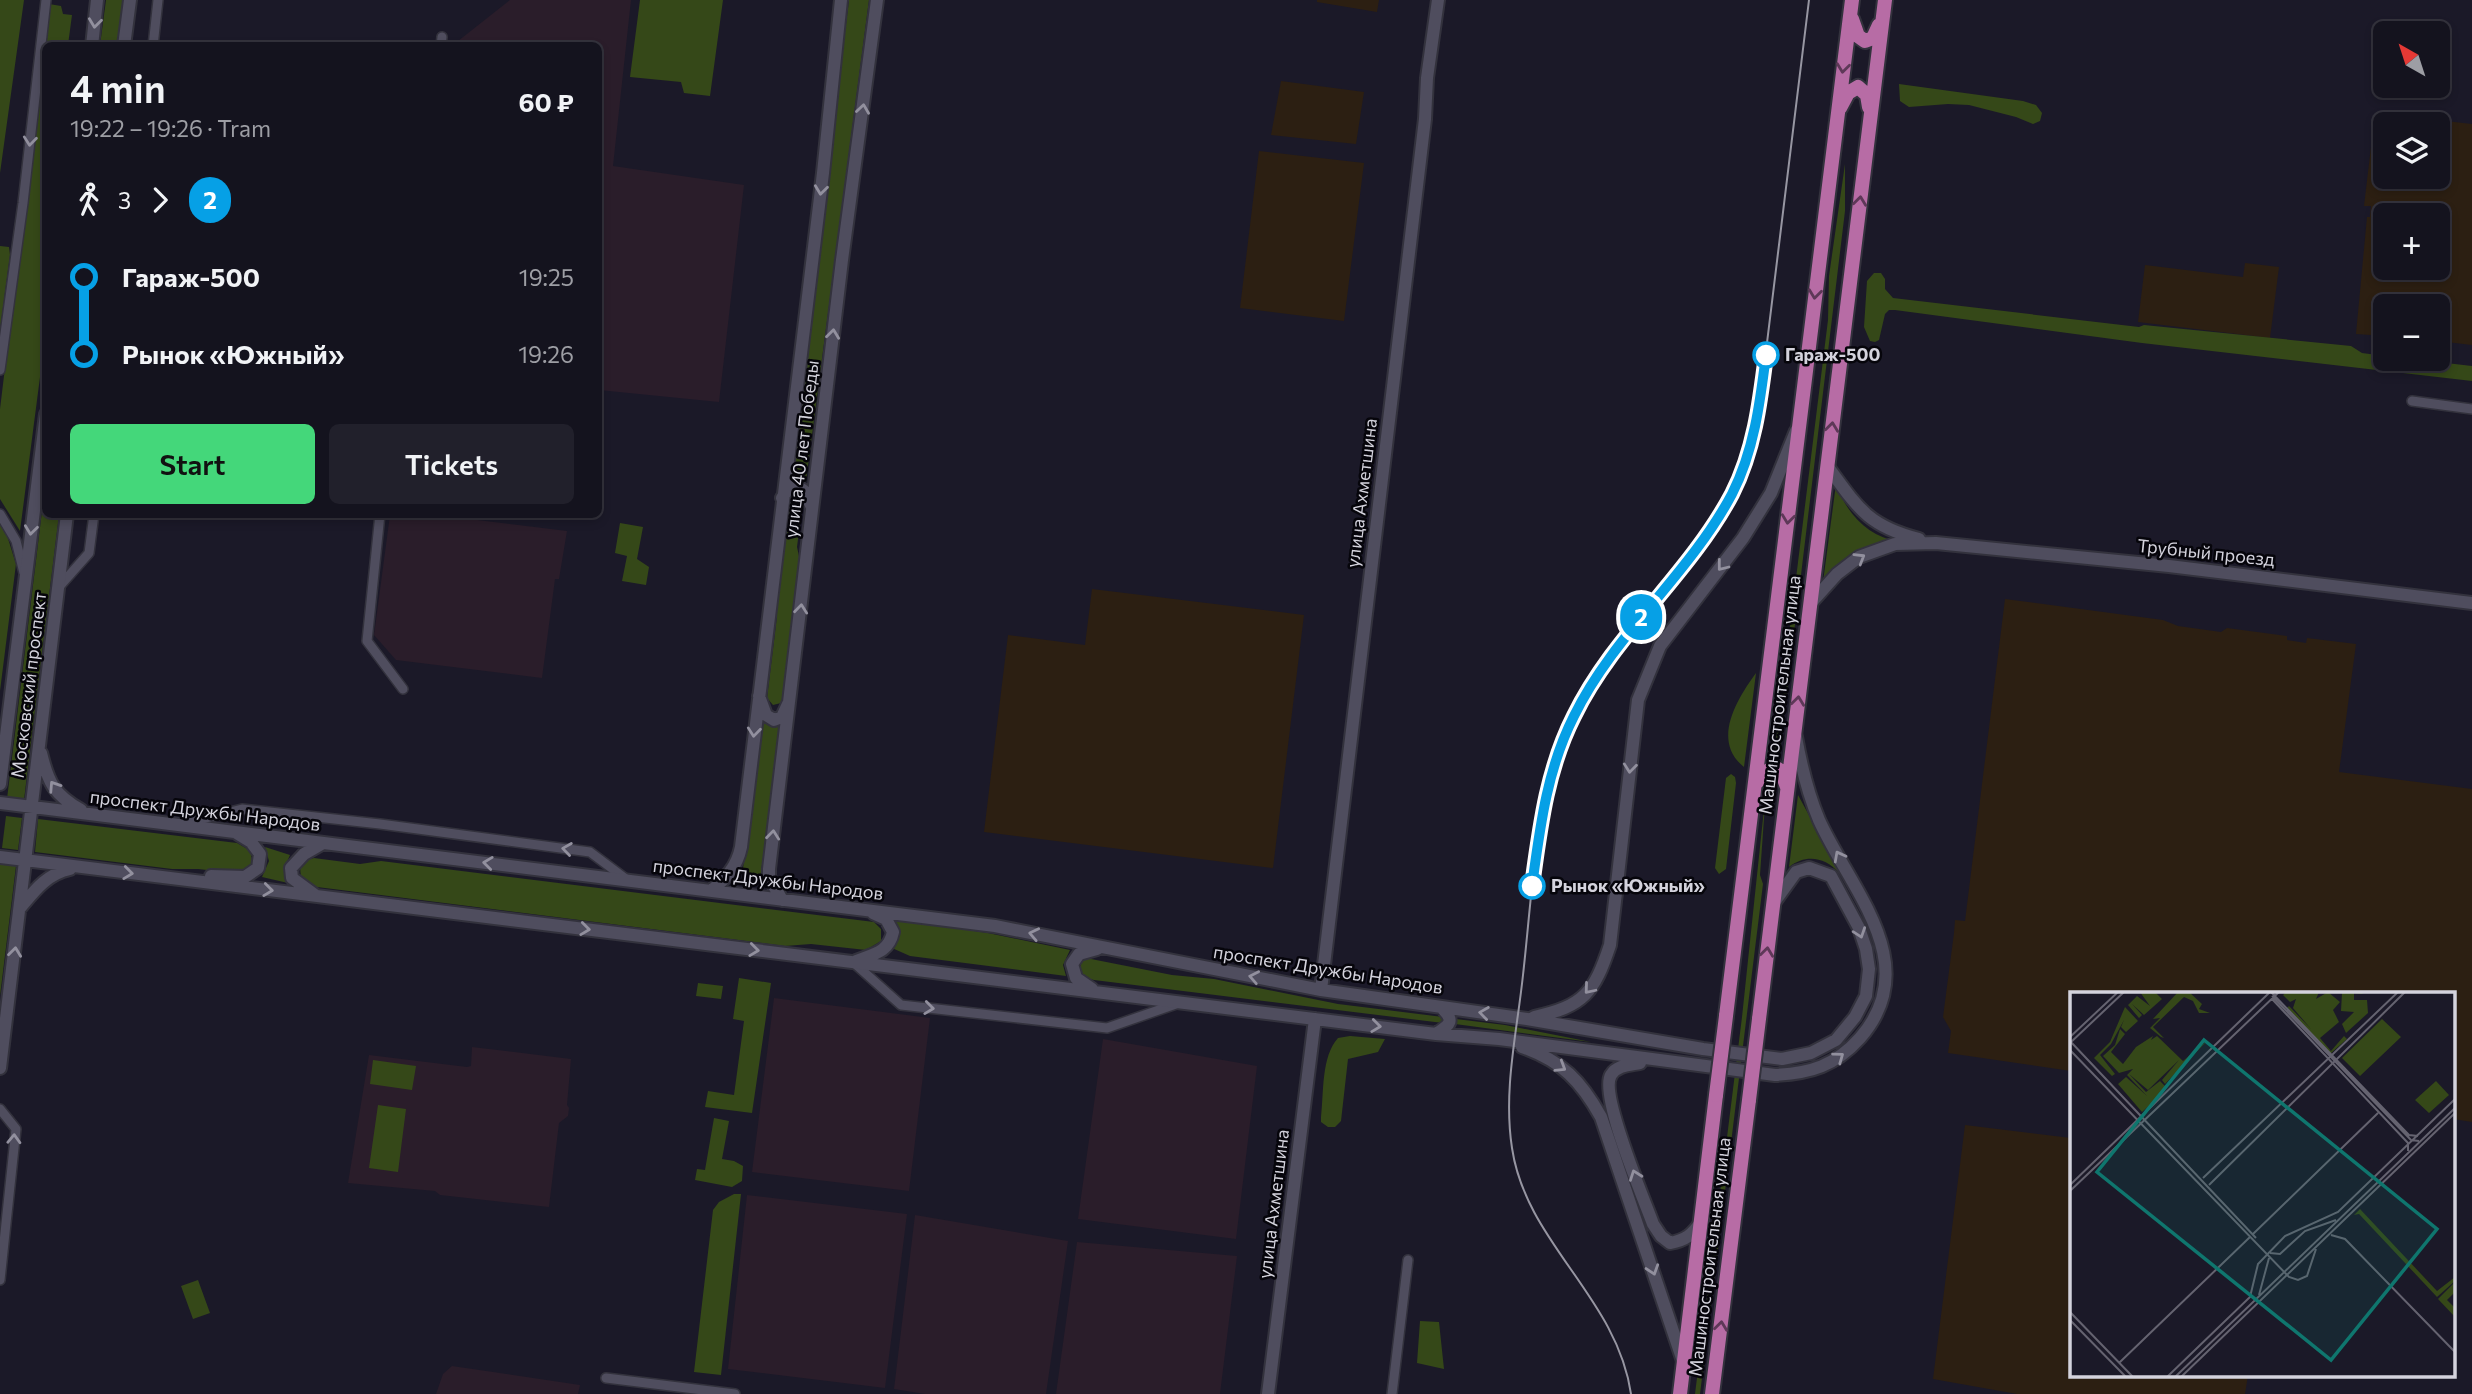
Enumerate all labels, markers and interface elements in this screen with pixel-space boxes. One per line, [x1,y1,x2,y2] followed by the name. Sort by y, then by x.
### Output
[87,17,102,29] one-way arrow
[2373,21,2450,98] north arrow
[2373,21,2450,371] map controls
[1836,62,1851,74] one-way arrow
[70,64,166,111] text: 4 min
[519,86,574,117] text: 60 ₽
[856,103,871,115] one-way arrow
[2373,112,2450,189] button: layers
[70,114,271,142] text: 19:22 – 19:26 · Tram
[23,136,38,147] one-way arrow
[70,181,108,219] icon: walk
[141,181,179,219] icon: forward
[813,184,828,196] one-way arrow
[203,185,217,214] text: 2
[118,186,131,214] text: 3
[1853,195,1868,207] one-way arrow
[2373,203,2450,280] button: +
[122,261,260,292] text: Гараж-500
[519,263,574,291] text: 19:25
[1808,288,1823,299] one-way arrow
[2373,294,2450,371] button: −
[826,329,841,340] one-way arrow
[122,338,344,369] text: Рынок «Южный»
[518,340,574,368] text: 19:26
[1753,342,1779,368] marker: Гараж-500
[1785,343,1881,365] place label: Гараж-500
[779,359,823,539] street label: улица 40 лет Победы
[1341,417,1381,569] street label: улица Ахметшина
[1825,421,1840,433] one-way arrow
[70,424,315,504] button: Start
[329,424,574,504] button: Tickets
[1780,513,1795,525] one-way arrow
[23,524,38,536] one-way arrow
[2136,534,2276,570] street label: Трубный проезд
[1852,553,1865,566] one-way arrow
[1717,559,1730,571] one-way arrow
[1753,574,1805,816] street label: Машиностроительная улица
[6,590,50,779] street label: Московский проспект
[1618,594,1664,640] line badge: 2
[1634,602,1648,631] text: 2
[793,603,808,614] one-way arrow
[1791,696,1806,707] one-way arrow
[746,726,761,737] one-way arrow
[1622,762,1637,774] one-way arrow
[49,781,62,794] one-way arrow
[89,785,322,835] street label: проспект Дружбы Народов
[766,829,781,841] one-way arrow
[561,841,573,856] one-way arrow
[1834,851,1847,864] one-way arrow
[652,854,885,904] street label: проспект Дружбы Народов
[482,856,494,871] one-way arrow
[122,865,133,880] one-way arrow
[1519,873,1545,899] marker: Рынок «Южный»
[1551,874,1705,896] place label: Рынок «Южный»
[262,883,274,898] one-way arrow
[579,922,591,937] one-way arrow
[1852,927,1866,939] one-way arrow
[1028,928,1040,943] one-way arrow
[1212,940,1444,998] street label: проспект Дружбы Народов
[748,942,760,957] one-way arrow
[7,946,22,958] one-way arrow
[1760,946,1775,957] one-way arrow
[1248,970,1260,985] one-way arrow
[1585,981,1597,994] one-way arrow
[2070,992,2454,1376] inset map
[923,1001,935,1016] one-way arrow
[1478,1006,1490,1021] one-way arrow
[1370,1019,1382,1034] one-way arrow
[1831,1053,1844,1065] one-way arrow
[1553,1058,1566,1071] one-way arrow
[1253,1128,1293,1280] street label: улица Ахметшина
[6,1133,22,1144] one-way arrow
[1683,1136,1735,1378] street label: Машиностроительная улица
[1630,1170,1644,1182] one-way arrow
[1645,1264,1660,1276] one-way arrow
[1713,1320,1728,1332] one-way arrow

